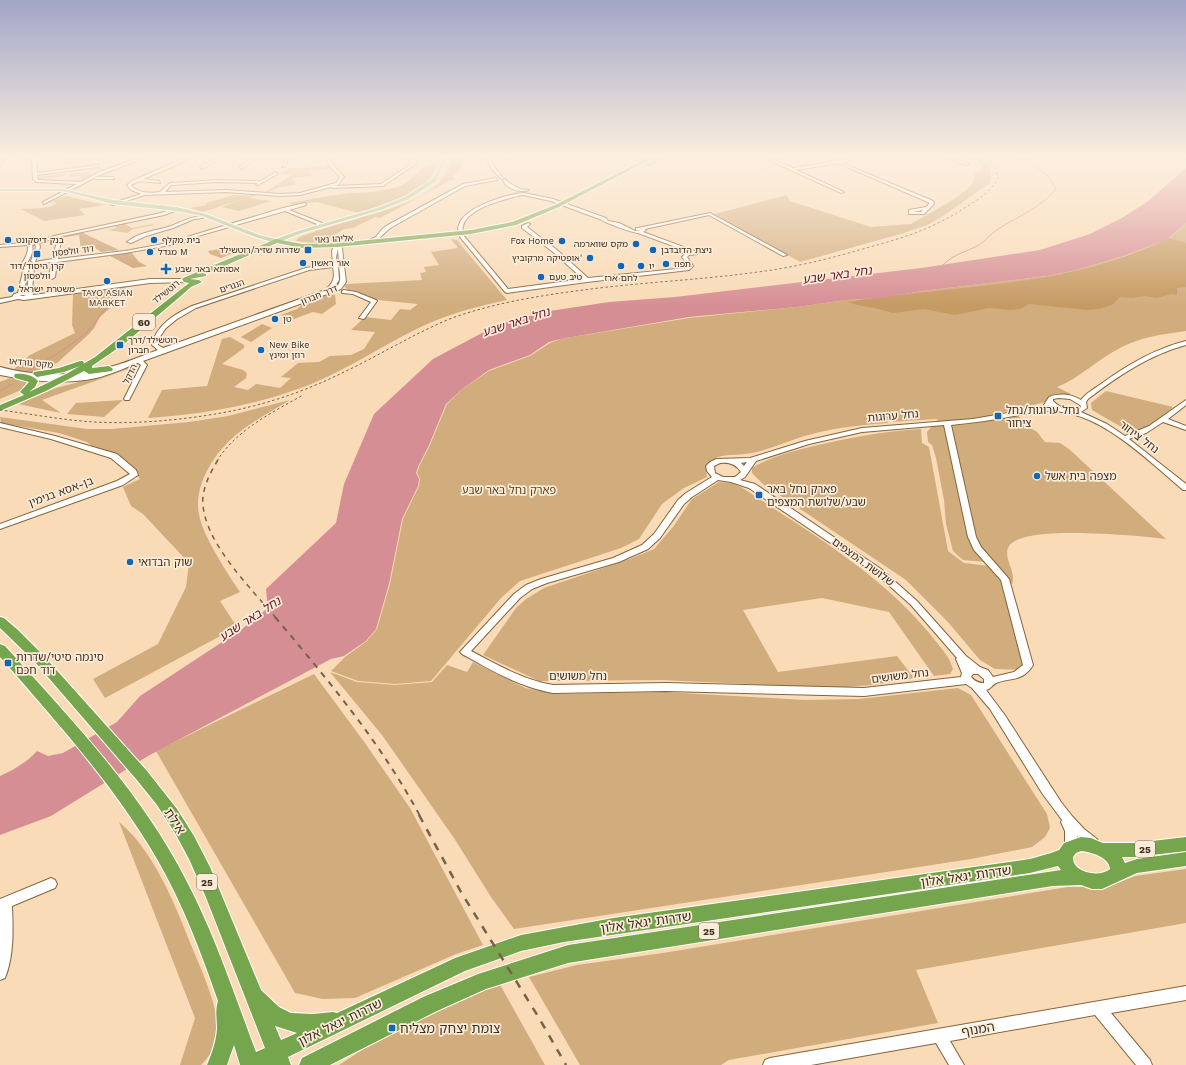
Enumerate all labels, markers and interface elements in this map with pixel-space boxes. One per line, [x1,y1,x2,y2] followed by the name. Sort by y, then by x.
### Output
[314,233,354,245] street label: אליהו נאוי
[3,235,13,245] marker: בנק דיסקונט
[16,235,64,245] place label: בנק דיסקונט
[149,235,159,245] marker: בית מקלף
[162,235,200,245] place label: בית מקלף
[510,236,554,246] place label: Fox Home
[557,236,567,246] marker: Fox Home
[574,239,628,249] place label: מקס שווארמה
[631,239,641,249] marker: מקס שווארמה
[51,243,95,259] street label: דוד וולפסון
[219,245,300,255] place label: שדרות שז״ר/רוטשילד
[303,245,313,255] marker: שדרות שז״ר/רוטשילד
[648,245,658,255] marker: ניצת הדובדבן
[661,245,712,255] place label: ניצת הדובדבן
[145,247,155,257] marker: מגדל M
[158,247,188,257] place label: מגדל M
[32,249,42,259] marker: קרן היסוד/דוד וולפסון
[512,253,582,263] place label: אופטיקה מרקוביץ'
[585,253,595,263] marker: אופטיקה מרקוביץ'
[298,258,308,268] marker: אור ראשון
[311,258,350,268] place label: אור ראשון
[661,259,671,269] marker: תפוז
[674,259,691,269] place label: תפוז
[10,261,65,281] place label: קרן היסוד/דוד וולפסון
[616,261,626,271] marker: לחם ארז
[636,261,646,271] marker: יו
[649,261,654,271] place label: יו
[160,263,172,275] marker: אסותא באר שבע
[801,263,874,287] water label: נחל באר שבע
[175,264,240,274] place label: אסותא באר שבע
[536,272,546,282] marker: טיב טעם
[549,272,582,282] place label: טיב טעם
[604,273,638,283] place label: לחם ארז
[102,276,112,286] marker: TAYO ASIAN MARKET
[218,277,246,295] street label: הנגרים
[151,278,182,306] street label: רוטשילד
[299,283,339,307] street label: דרך חברון
[6,284,16,294] marker: משטרת ישראל
[19,284,75,294] place label: משטרת ישראל
[81,288,133,308] place label: TAYO ASIAN MARKET
[481,304,553,339] water label: נחל באר שבע
[133,314,155,330] road number: 60
[270,314,280,324] marker: טן
[283,314,292,324] place label: טן
[128,335,178,355] place label: רוטשילד/דרך חברון
[115,340,125,350] marker: רוטשילד/דרך חברון
[269,340,309,360] place label: New Bike רוזן ומינץ
[256,345,266,355] marker: New Bike רוזן ומינץ
[8,356,54,370] street label: מקס נורדאו
[121,362,139,386] street label: הדקל
[1006,404,1080,430] place label: נחל ערוגות/נחל ציחור
[867,407,919,425] street label: נחל ערוגות
[993,411,1003,421] marker: נחל ערוגות/נחל ציחור
[1117,418,1161,456] street label: נחל ציחור
[1045,470,1116,483] place label: מצפה בית אשל
[1032,471,1042,481] marker: מצפה בית אשל
[27,474,95,510] street label: בן-אסא בנימין
[767,483,866,509] place label: פארק נחל באר שבע/שלושת המצפים
[462,484,557,497] park label: פארק נחל באר שבע
[754,490,764,500] marker: פארק נחל באר שבע/שלושת המצפים
[829,535,897,589] street label: שלושת המצפים
[138,556,192,569] place label: שוק הבדואי
[125,557,135,567] marker: שוק הבדואי
[217,593,284,644] water label: נחל באר שבע
[16,651,104,677] place label: סינמה סיטי/שדרות דוד חכם
[3,658,13,668] marker: סינמה סיטי/שדרות דוד חכם
[870,666,930,686] street label: נחל משושים
[549,670,607,683] street label: נחל משושים
[161,805,189,837] street label: אילת
[1135,841,1155,857] road number: 25
[920,862,1012,890] street label: שדרות יגאל אלון
[197,874,217,890] road number: 25
[600,908,692,936] street label: שדרות יגאל אלון
[699,923,719,939] road number: 25
[296,995,384,1049] street label: שדרות יגאל אלון
[960,1019,996,1039] street label: המנוף
[400,1021,500,1036] place label: צומת יצחק מצליח
[387,1023,397,1033] marker: צומת יצחק מצליח

